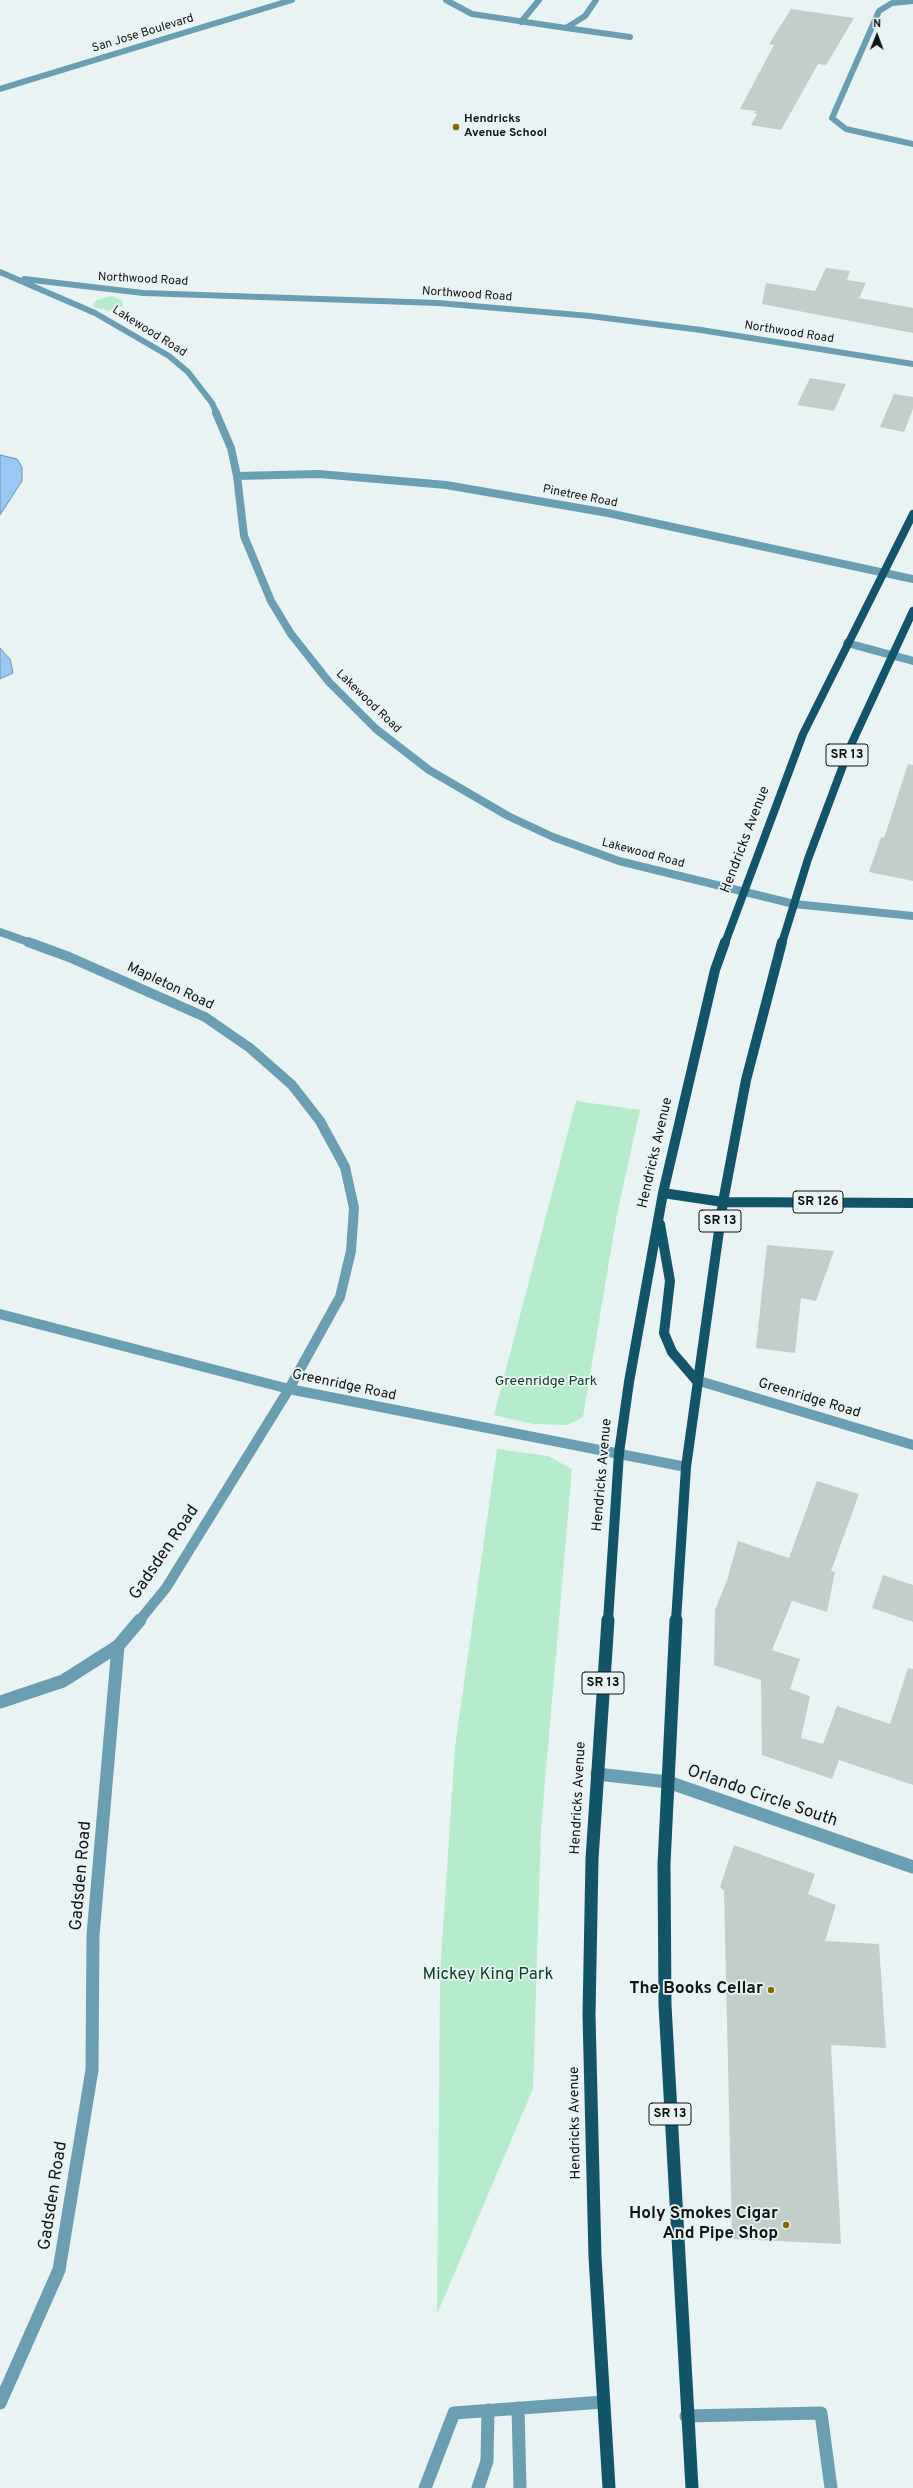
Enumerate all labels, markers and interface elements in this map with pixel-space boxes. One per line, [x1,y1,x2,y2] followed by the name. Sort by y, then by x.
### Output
[90,12,196,56] street label: San Jose Boulevard
[857,16,897,56] north arrow
[873,17,881,31] text: N
[464,113,547,141] place label: Hendricks Avenue School
[451,122,461,132] marker: Hendricks Avenue School
[97,270,189,290] street label: Northwood Road
[421,285,513,305] street label: Northwood Road
[109,303,189,361] street label: Lakewood Road
[743,319,835,347] street label: Northwood Road
[541,483,619,511] street label: Pinetree Road
[332,667,404,737] street label: Lakewood Road
[826,744,868,766] road number: SR 13
[718,784,774,896] street label: Hendricks Avenue
[600,836,686,872] street label: Lakewood Road
[124,960,216,1014] street label: Mapleton Road
[635,1096,677,1210] street label: Hendricks Avenue
[793,1191,843,1213] road number: SR 126
[699,1210,741,1232] road number: SR 13
[290,1367,398,1405] street label: Greenridge Road
[495,1374,597,1390] park label: Greenridge Park
[756,1375,862,1423] street label: Greenridge Road
[590,1418,616,1532] street label: Hendricks Avenue
[126,1502,204,1604] street label: Gadsden Road
[582,1672,624,1694] road number: SR 13
[568,1741,590,1855] street label: Hendricks Avenue
[684,1762,840,1832] street label: Orlando Circle South
[67,1820,97,1932] street label: Gadsden Road
[423,1966,553,1986] park label: Mickey King Park
[629,1980,763,2000] place label: The Books Cellar
[766,1985,776,1995] marker: The Books Cellar
[567,2066,585,2180] street label: Hendricks Avenue
[649,2103,691,2125] road number: SR 13
[35,2140,73,2252] street label: Gadsden Road
[629,2205,778,2245] place label: Holy Smokes Cigar And Pipe Shop
[781,2220,791,2230] marker: Holy Smokes Cigar And Pipe Shop

